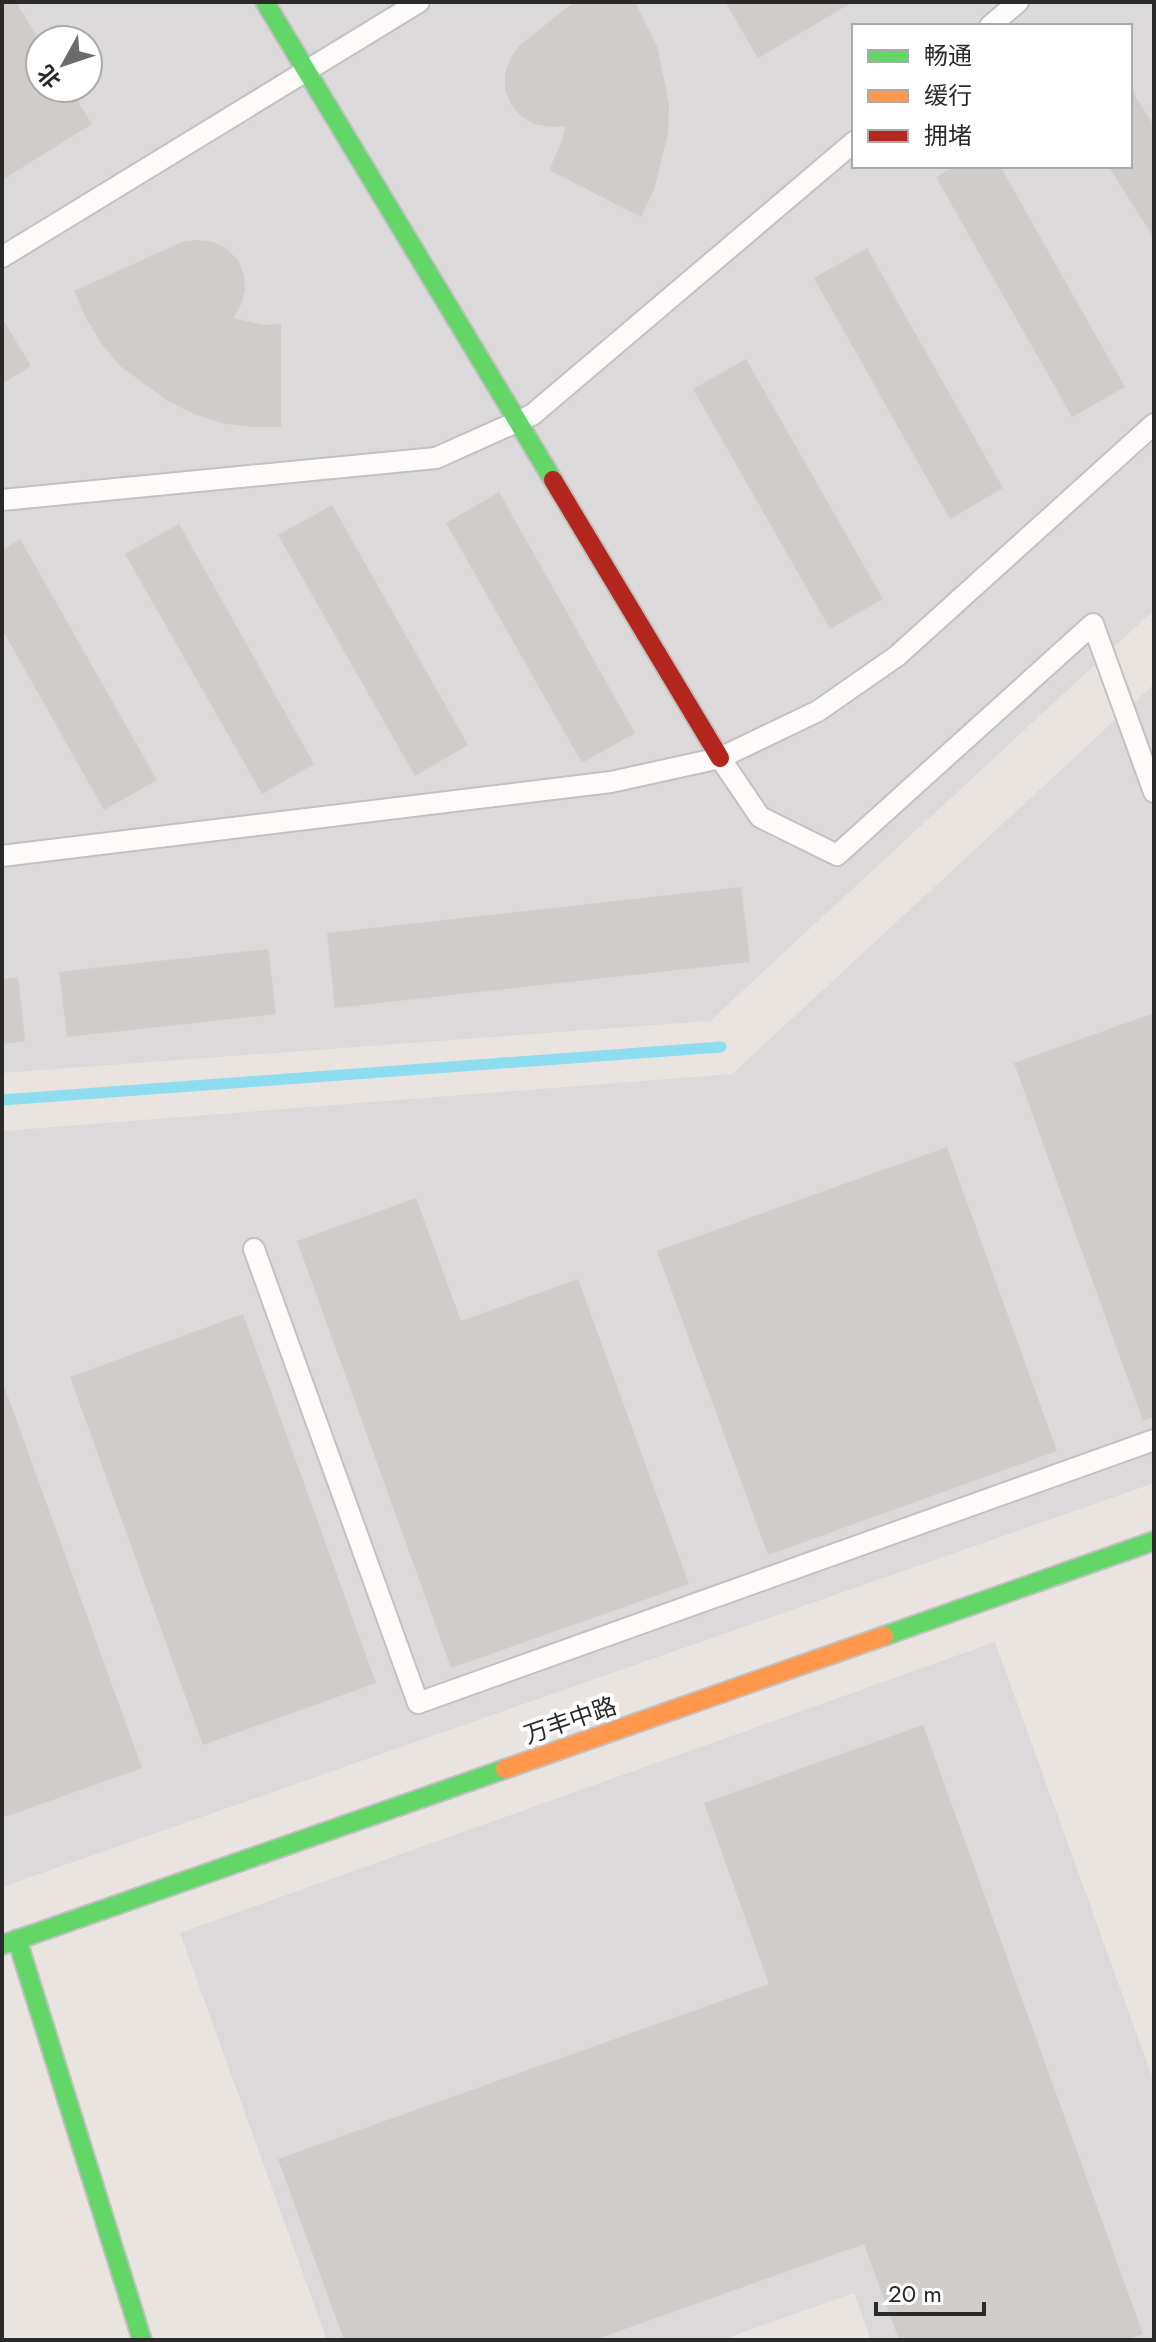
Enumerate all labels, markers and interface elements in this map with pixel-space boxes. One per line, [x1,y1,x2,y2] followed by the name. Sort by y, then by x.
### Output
[24,24,104,104] north arrow
[852,24,1132,168] legend
[924,38,972,73] text: 畅通
[29,58,68,96] text: 北
[924,78,972,113] text: 缓行
[924,118,972,153] text: 拥堵
[519,1688,621,1752] street label: 万丰中路
[876,2266,984,2316] scale bar
[888,2276,942,2311] text: 20 m

